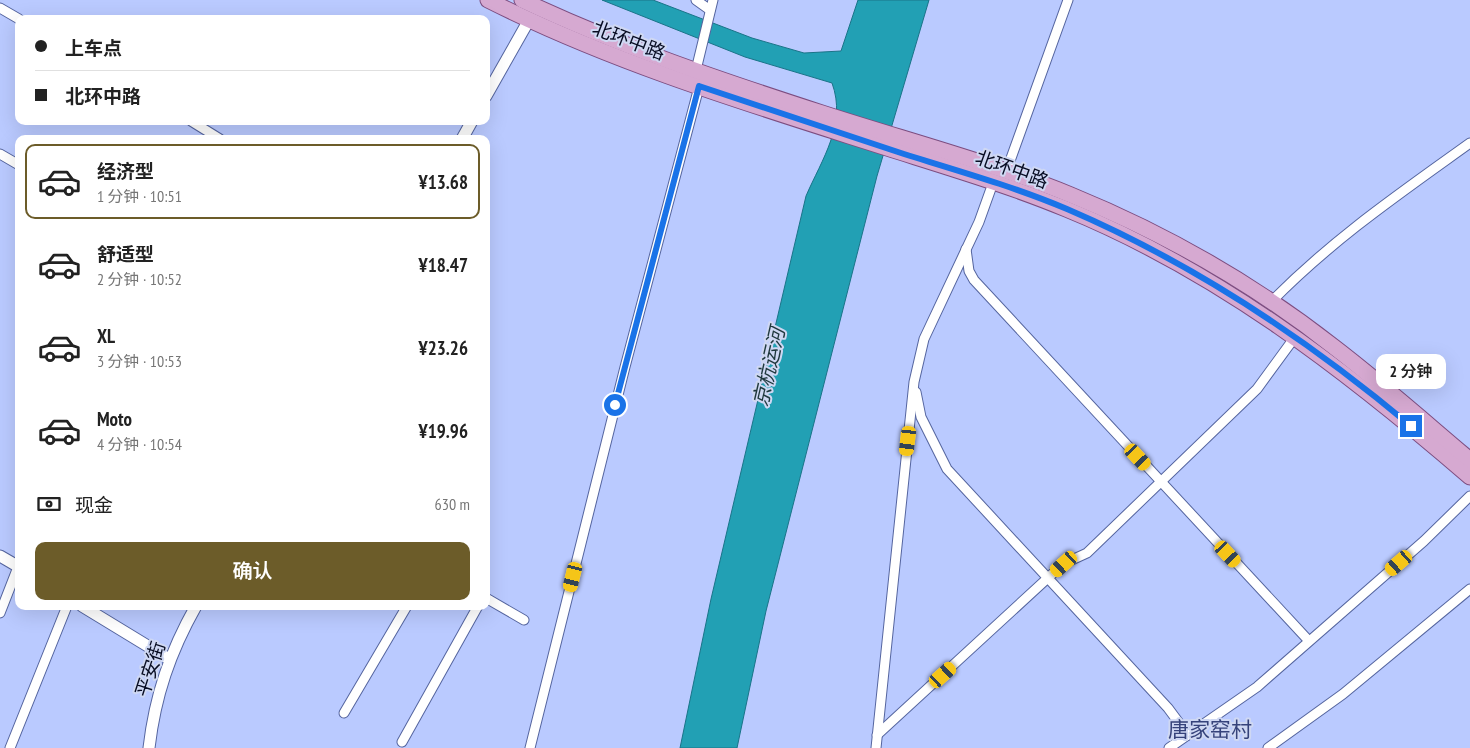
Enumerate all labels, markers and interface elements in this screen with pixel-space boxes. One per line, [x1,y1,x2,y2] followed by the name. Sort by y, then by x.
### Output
[589,15,669,65] street label: 北环中路
[65,36,122,60] text: 上车点
[65,84,141,108] text: 北环中路
[972,145,1052,193] street label: 北环中路
[37,159,82,204] icon: car
[97,159,154,183] text: 经济型
[419,170,468,194] text: ¥13.68
[97,186,182,206] text: 1 分钟 · 10:51
[37,242,82,287] icon: car
[97,242,154,266] text: 舒适型
[419,253,468,277] text: ¥18.47
[97,269,182,289] text: 2 分钟 · 10:52
[747,321,792,409] water label: 京杭运河
[97,324,115,348] text: XL
[37,325,82,370] icon: car
[419,336,468,360] text: ¥23.26
[97,351,182,371] text: 3 分钟 · 10:53
[1376,354,1446,388] callout: 2 分钟
[1390,361,1432,381] text: 2 分钟
[604,394,626,416] route start
[97,407,132,431] text: Moto
[37,408,82,453] icon: car
[1400,415,1422,437] route end
[419,419,468,443] text: ¥19.96
[898,425,917,457] car
[97,434,182,454] text: 4 分钟 · 10:54
[1122,441,1153,473] car
[35,490,63,518] icon: cash
[75,493,113,517] text: 现金
[435,494,470,514] text: 630 m
[1212,538,1243,570] car
[35,542,470,600] button: 确认
[1382,547,1415,579] car
[1047,548,1080,580] car
[562,561,583,593] car
[130,638,170,700] street label: 平安街
[926,659,959,691] car
[1168,716,1252,743] district label: 唐家窑村

